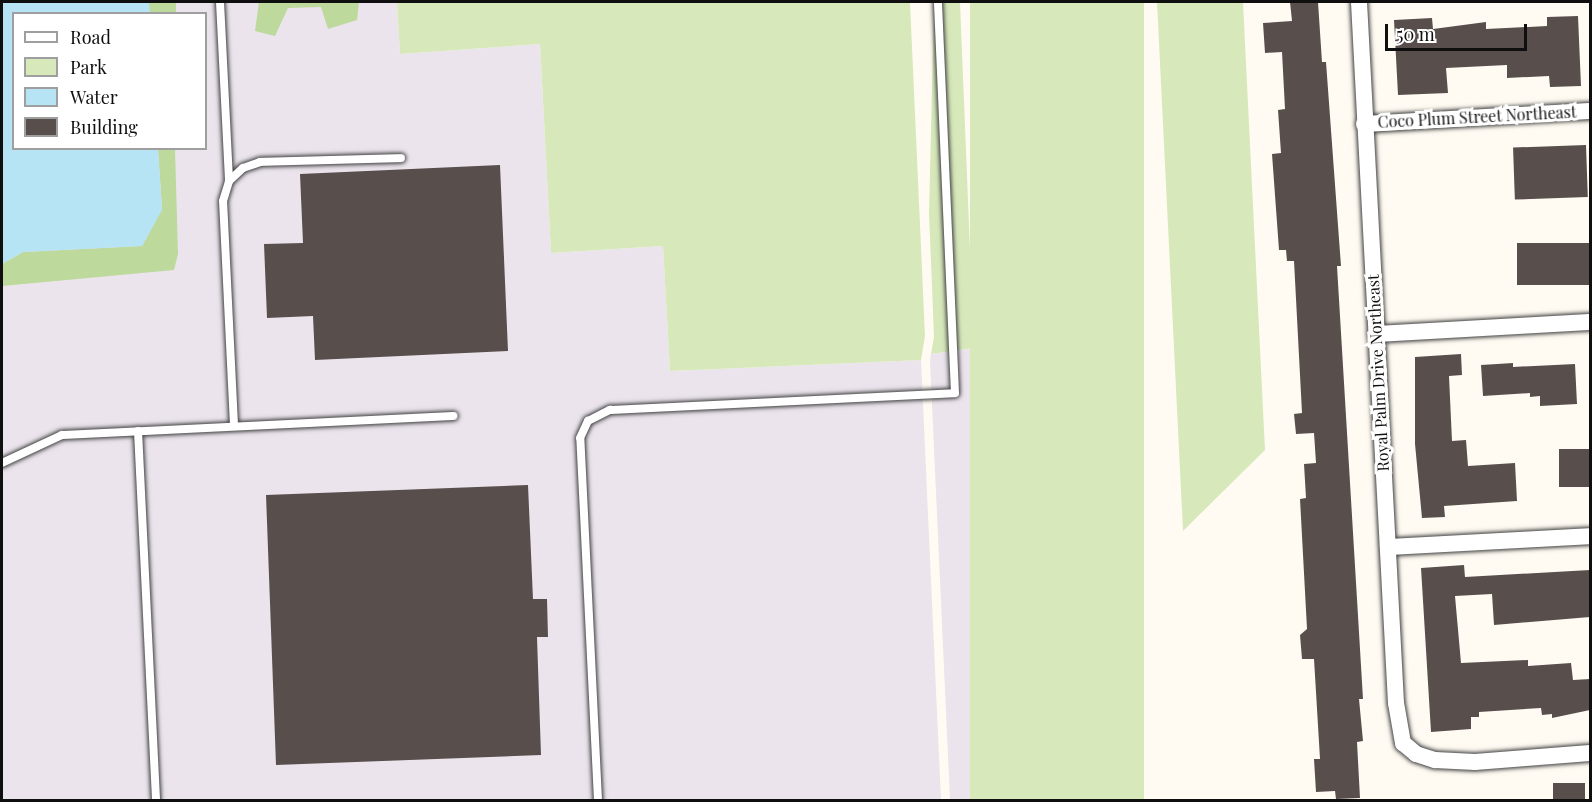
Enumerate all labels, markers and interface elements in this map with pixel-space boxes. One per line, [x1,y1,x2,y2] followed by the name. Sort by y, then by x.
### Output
[12,12,207,150] legend
[1388,12,1530,50] scale bar
[1396,22,1435,46] text: 50 m
[70,25,111,49] text: Road
[70,55,107,79] text: Park
[70,85,118,109] text: Water
[1377,102,1577,132] street label: Coco Plum Street Northeast
[70,115,138,139] text: Building
[1363,274,1393,472] street label: Royal Palm Drive Northeast

